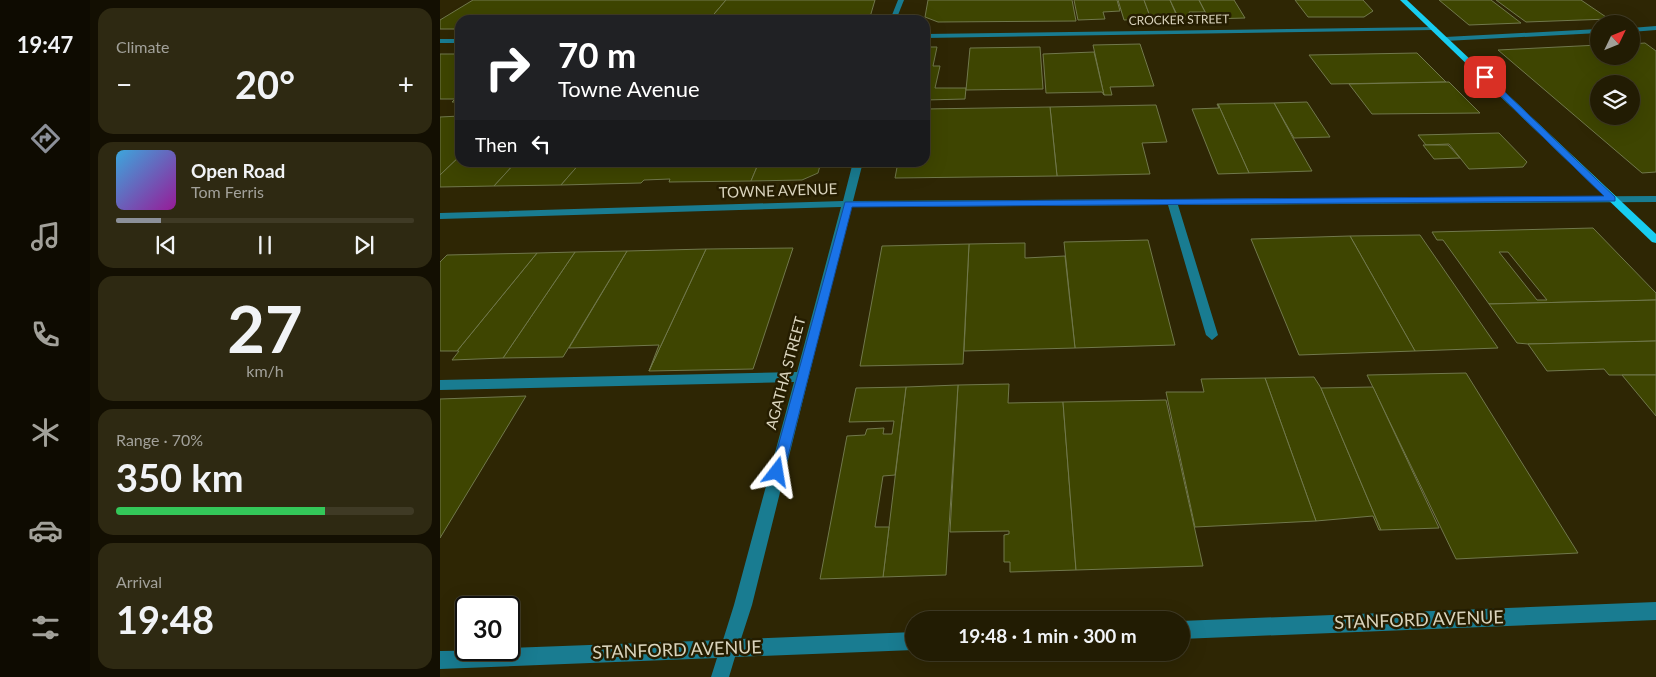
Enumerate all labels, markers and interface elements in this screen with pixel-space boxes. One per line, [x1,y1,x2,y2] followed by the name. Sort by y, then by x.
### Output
[1129,11,1229,28] street label: CROCKER STREET
[1590,15,1640,65] north arrow
[1590,15,1640,125] map controls
[17,31,73,58] text: 19:47
[558,33,636,75] text: 70 m
[475,35,540,100] icon: right
[116,37,169,56] text: Climate
[1464,56,1506,98] pin
[235,61,295,107] text: 20°
[1471,63,1499,91] icon: arrive
[116,67,132,101] text: −
[398,67,414,101] text: +
[558,75,700,102] text: Towne Avenue
[1590,75,1640,125] button: layers
[28,121,63,156] icon: directions
[527,130,555,158] icon: left
[475,133,517,156] text: Then
[191,159,285,182] text: Open Road
[718,179,838,201] street label: TOWNE AVENUE
[191,182,264,201] text: Tom Ferris
[28,219,63,254] icon: music
[152,231,180,259] icon: previous
[251,231,279,259] icon: pause
[350,231,378,259] icon: next
[227,289,303,367] text: 27
[761,314,809,431] street label: AGATHA STREET
[28,317,63,352] icon: phone
[246,361,284,380] text: km/h
[28,415,63,450] icon: climate
[116,430,203,449] text: Range · 70%
[750,445,802,497] position arrow
[116,454,244,500] text: 350 km
[28,513,63,548] icon: car
[116,572,162,591] text: Arrival
[116,596,214,642] text: 19:48
[455,596,520,661] speed limit sign: 30
[1334,605,1504,633] street label: STANFORD AVENUE
[28,610,63,645] icon: filters
[958,624,1137,647] text: 19:48 · 1 min · 300 m
[592,635,762,663] street label: STANFORD AVENUE

